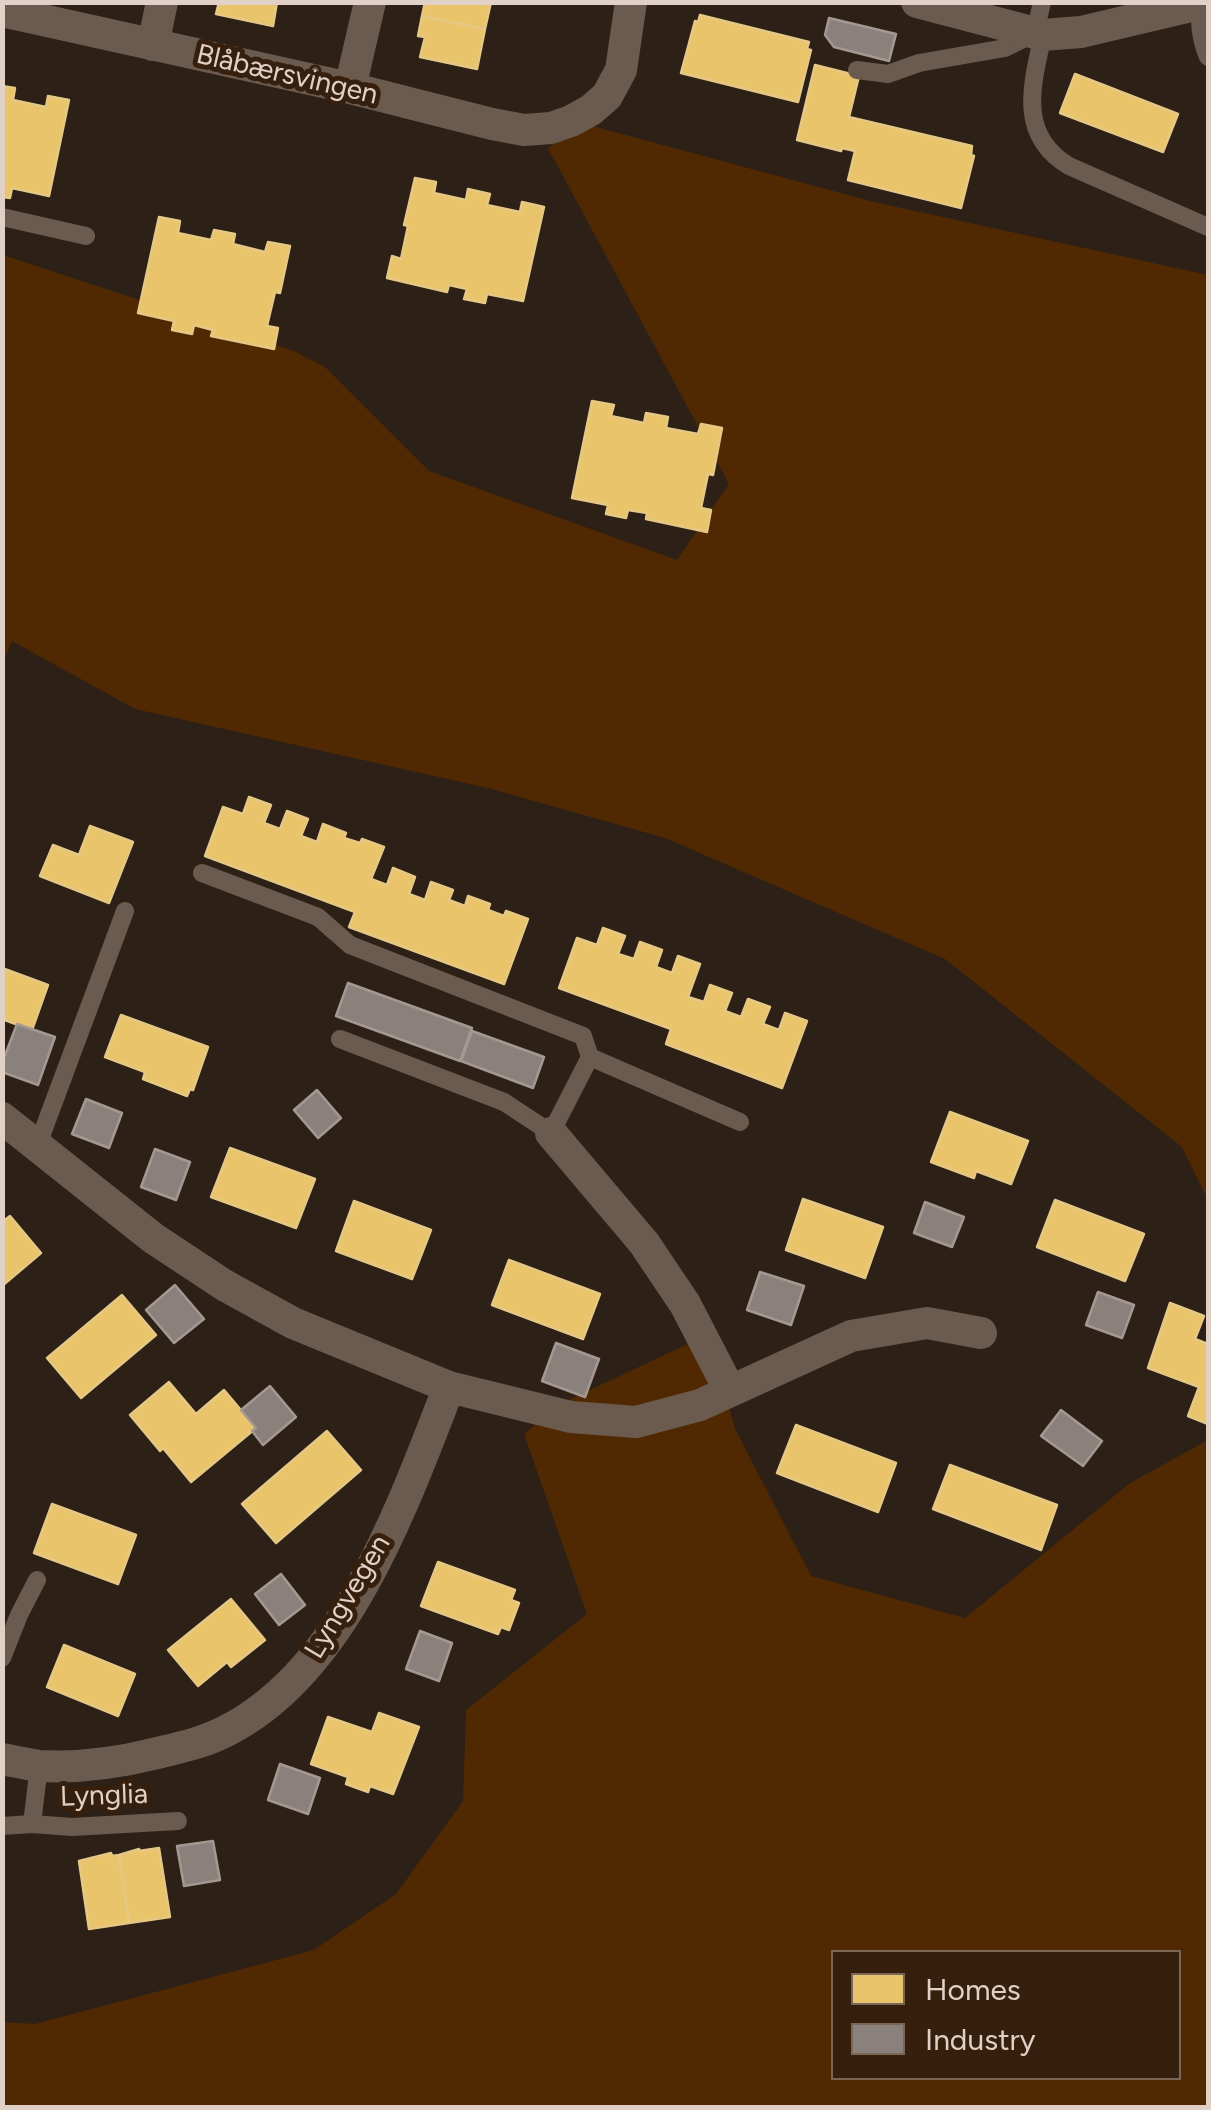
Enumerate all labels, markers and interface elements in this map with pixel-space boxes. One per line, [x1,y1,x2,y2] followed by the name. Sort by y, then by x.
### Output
[193,38,381,112] street label: Blåbærsvingen
[298,1529,398,1665] street label: Lyngvegen
[59,1778,149,1814] street label: Lynglia
[831,1950,1181,2080] legend
[925,1971,1021,2008] text: Homes
[925,2021,1035,2058] text: Industry

